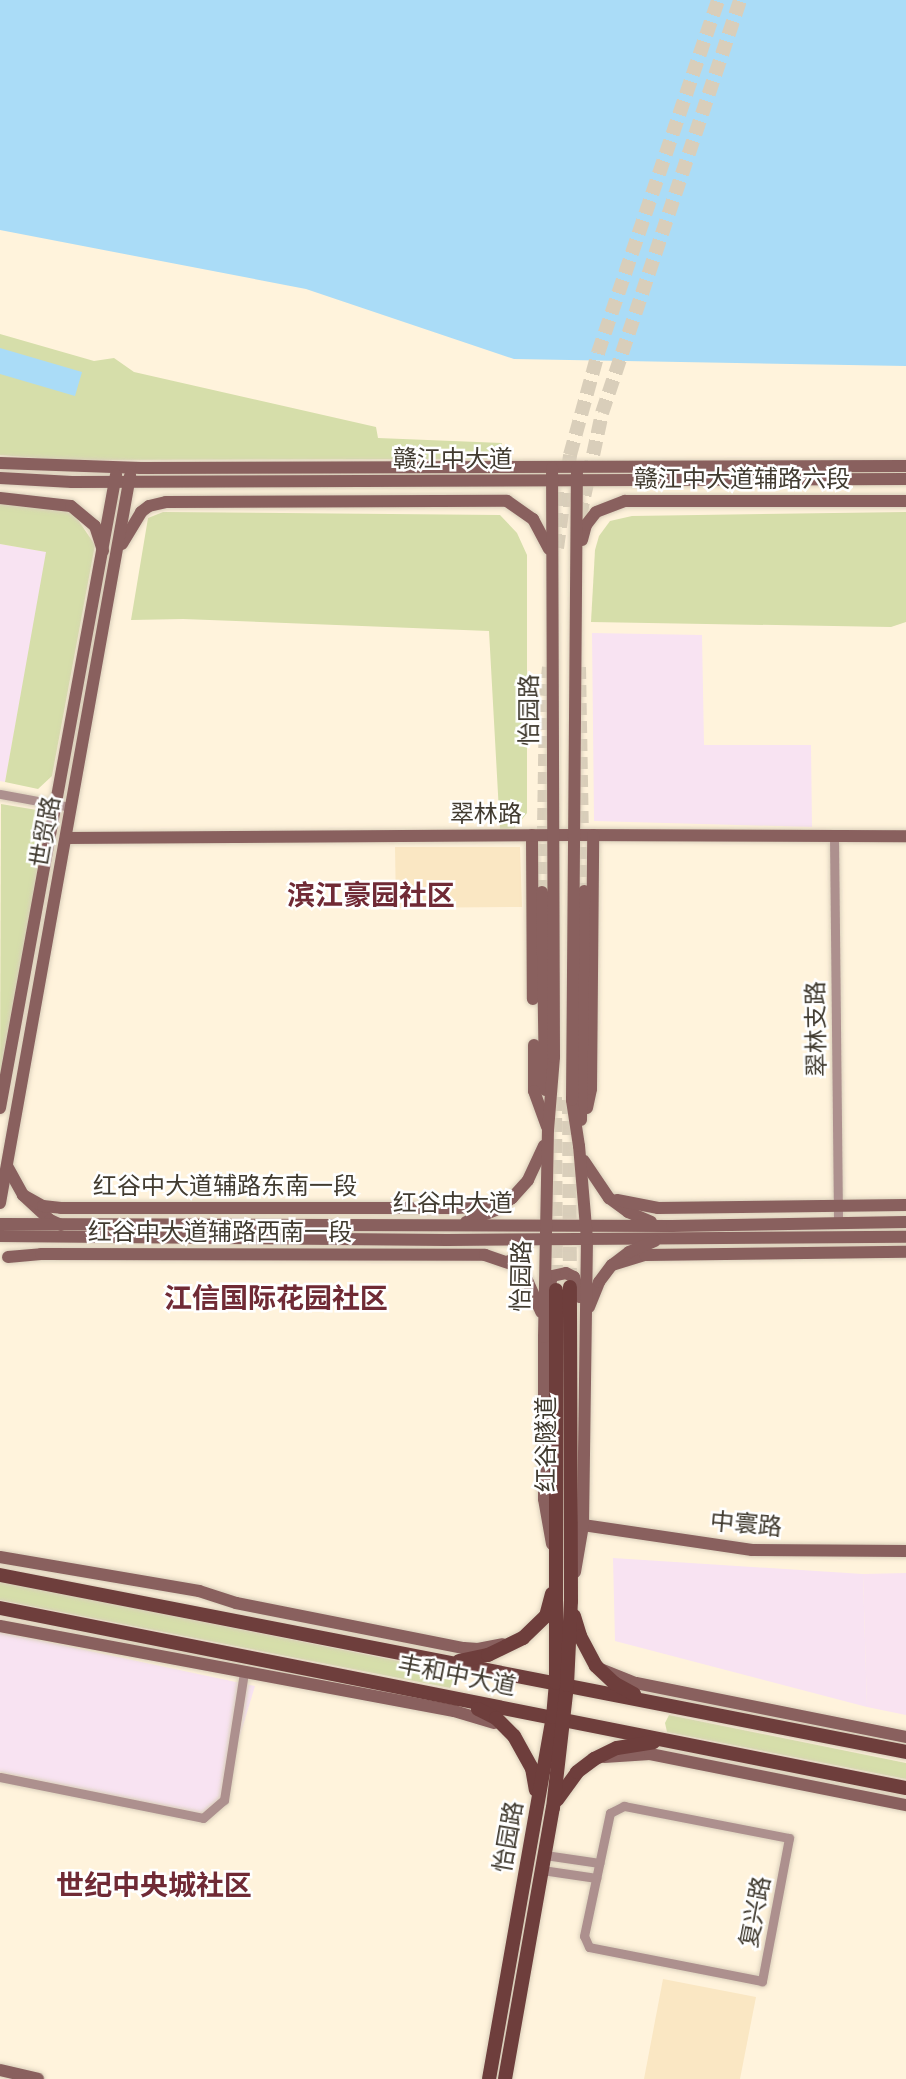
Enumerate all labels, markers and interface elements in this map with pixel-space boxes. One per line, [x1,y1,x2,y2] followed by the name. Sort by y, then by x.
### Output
[393,446,513,474] street label: 赣江中大道
[634,466,850,494] street label: 赣江中大道辅路六段
[516,674,544,746] street label: 怡园路
[26,794,66,870] street label: 世贸路
[450,801,522,829] street label: 翠林路
[287,879,455,913] district label: 滨江豪园社区
[802,981,832,1077] street label: 翠林支路
[93,1173,357,1201] street label: 红谷中大道辅路东南一段
[393,1190,513,1218] street label: 红谷中大道
[88,1219,352,1247] street label: 红谷中大道辅路西南一段
[507,1240,537,1312] street label: 怡园路
[164,1282,388,1316] district label: 江信国际花园社区
[533,1396,561,1492] street label: 红谷隧道
[709,1508,783,1542] street label: 中寰路
[395,1650,519,1702] street label: 丰和中大道
[489,1799,529,1875] street label: 怡园路
[56,1869,252,1903] district label: 世纪中央城社区
[735,1874,777,1950] street label: 复兴路

